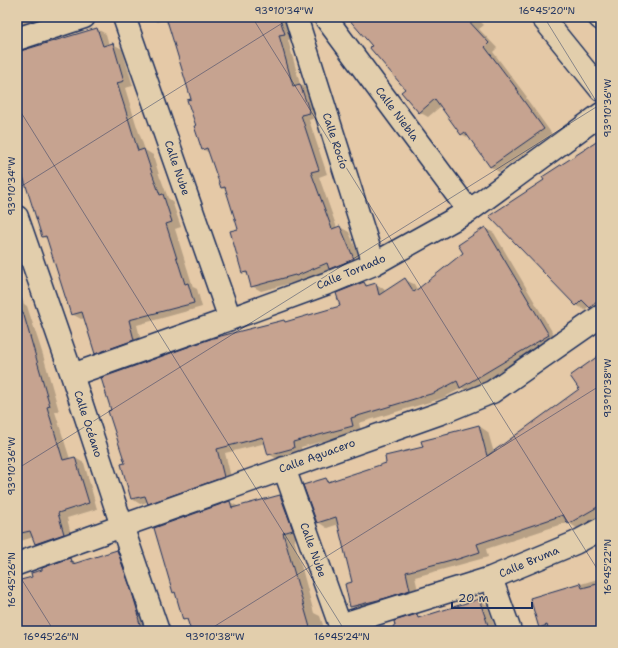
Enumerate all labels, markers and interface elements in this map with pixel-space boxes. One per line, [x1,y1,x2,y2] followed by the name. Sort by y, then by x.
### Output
[254,4,314,17] text: 93°10'34"W
[519,4,575,17] text: 16°45'20"N
[601,78,614,137] text: 93°10'36"W
[372,84,422,144] street label: Calle Niebla
[319,111,351,172] street label: Calle Rocío
[161,139,193,197] street label: Calle Nube
[5,156,18,216] text: 93°10'34"W
[314,251,388,293] street label: Calle Tornado
[601,358,614,418] text: 93°10'38"W
[70,389,106,460] street label: Calle Océano
[277,435,358,477] street label: Calle Aguacero
[5,436,18,495] text: 93°10'36"W
[296,521,330,579] street label: Calle Nube
[601,539,614,595] text: 16°45'22"N
[497,543,561,581] street label: Calle Bruma
[5,552,18,608] text: 16°45'26"N
[452,584,532,610] scale bar
[458,590,489,606] text: 20 m
[23,630,79,643] text: 16°45'26"N
[185,630,245,643] text: 93°10'38"W
[314,630,370,643] text: 16°45'24"N

